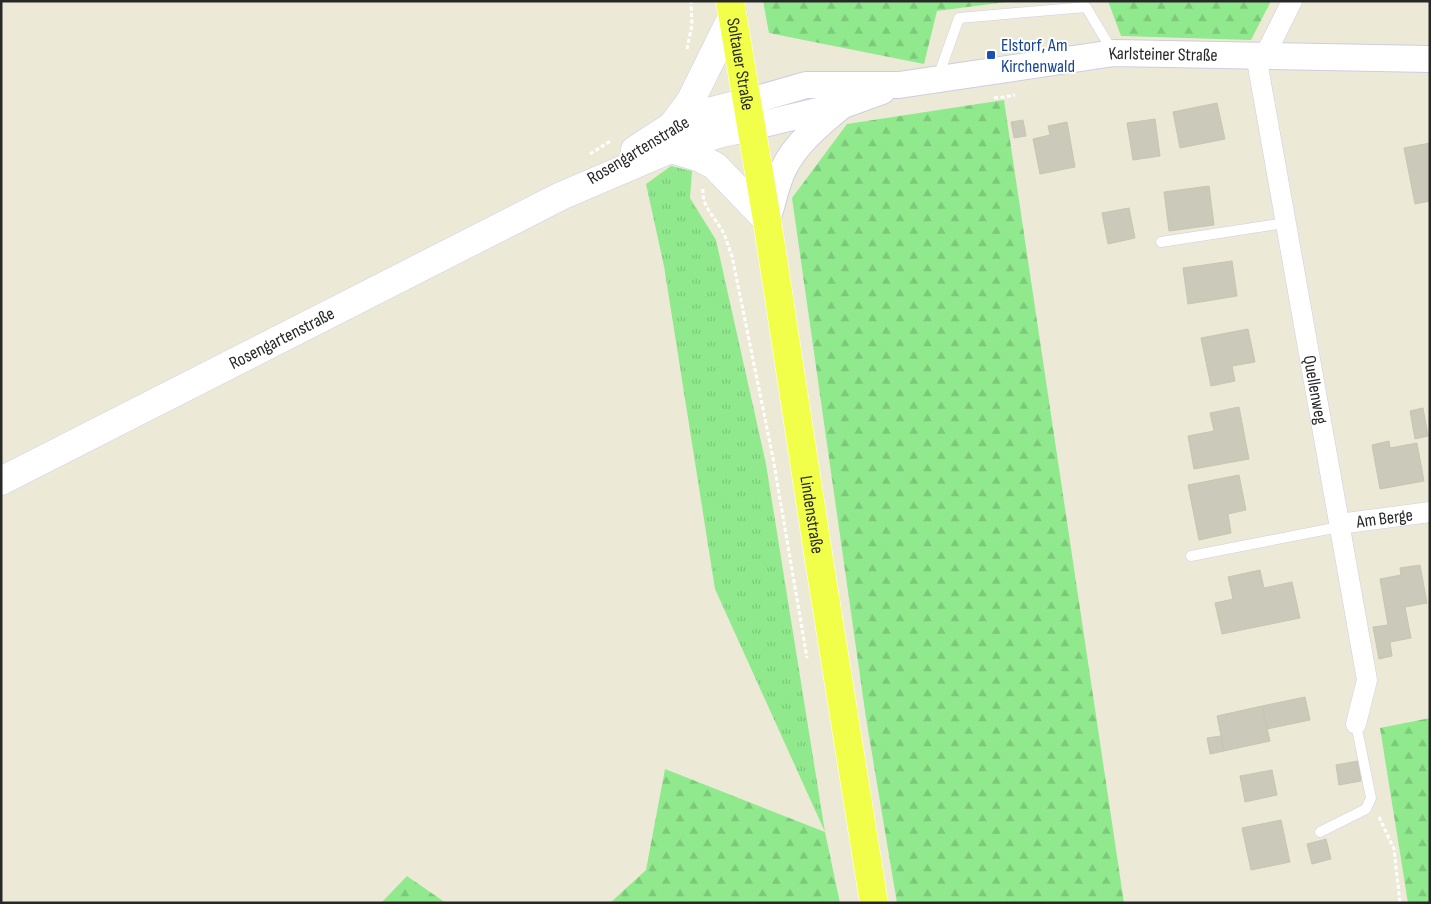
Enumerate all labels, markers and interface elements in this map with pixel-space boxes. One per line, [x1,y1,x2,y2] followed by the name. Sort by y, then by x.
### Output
[722,16,758,112] street label: Soltauer Straße
[1001,35,1075,77] place label: Elstorf, Am Kirchenwald
[1107,43,1218,66] street label: Karlsteiner Straße
[985,49,997,61] marker: Elstorf, Am Kirchenwald
[584,112,693,189] street label: Rosengartenstraße
[226,303,338,374] street label: Rosengartenstraße
[1299,354,1331,426] street label: Quellenweg
[795,474,828,555] street label: Lindenstraße
[1354,504,1414,533] street label: Am Berge

